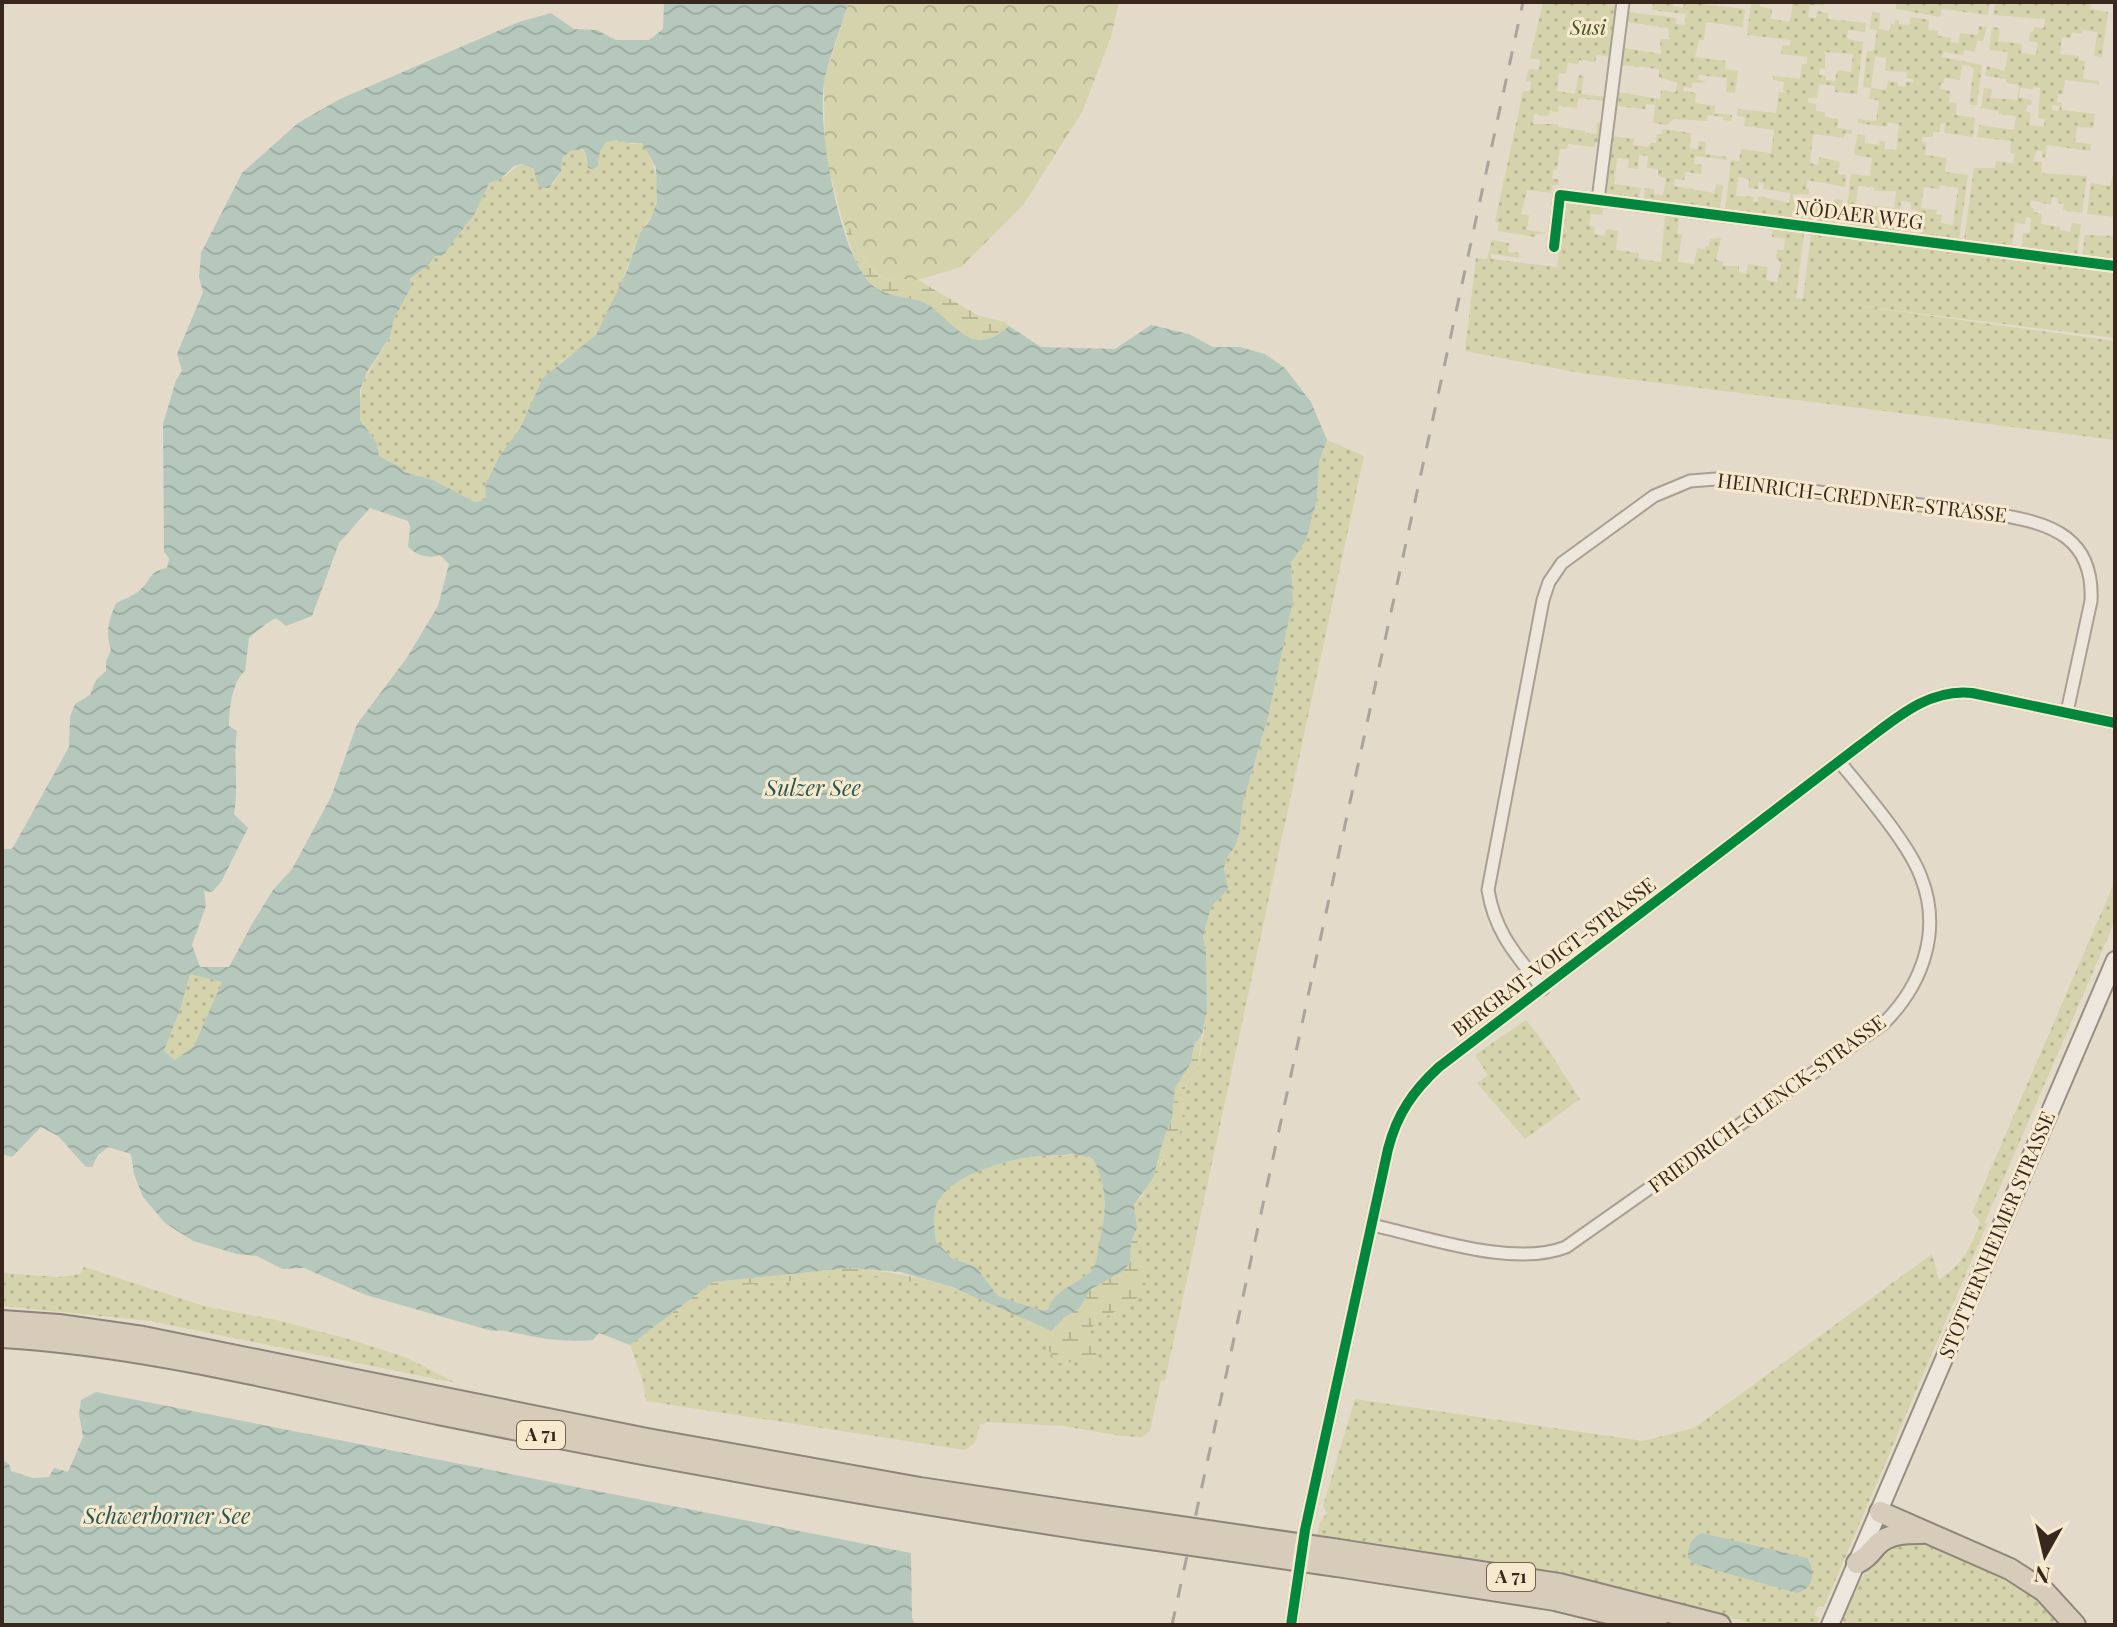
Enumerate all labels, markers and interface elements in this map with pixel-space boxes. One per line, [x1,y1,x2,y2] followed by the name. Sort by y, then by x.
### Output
[1569,13,1607,40] park label: Susi
[1794,192,1925,235] street label: NÖDAER WEG
[1716,465,2008,528] street label: HEINRICH-CREDNER-STRASSE
[764,772,862,802] water label: Sulzer See
[1446,870,1661,1041] street label: BERGRAT-VOIGT-STRASSE
[1642,1007,1890,1198] street label: FRIEDRICH-GLENCK-STRASSE
[1931,1107,2060,1362] street label: STOTTERNHEIMER STRASSE
[517,1421,565,1449] road number: A 71
[83,1500,251,1530] water label: Schwerborner See
[2005,1515,2085,1595] north arrow
[2032,1560,2052,1592] text: N
[1487,1563,1535,1591] road number: A 71

